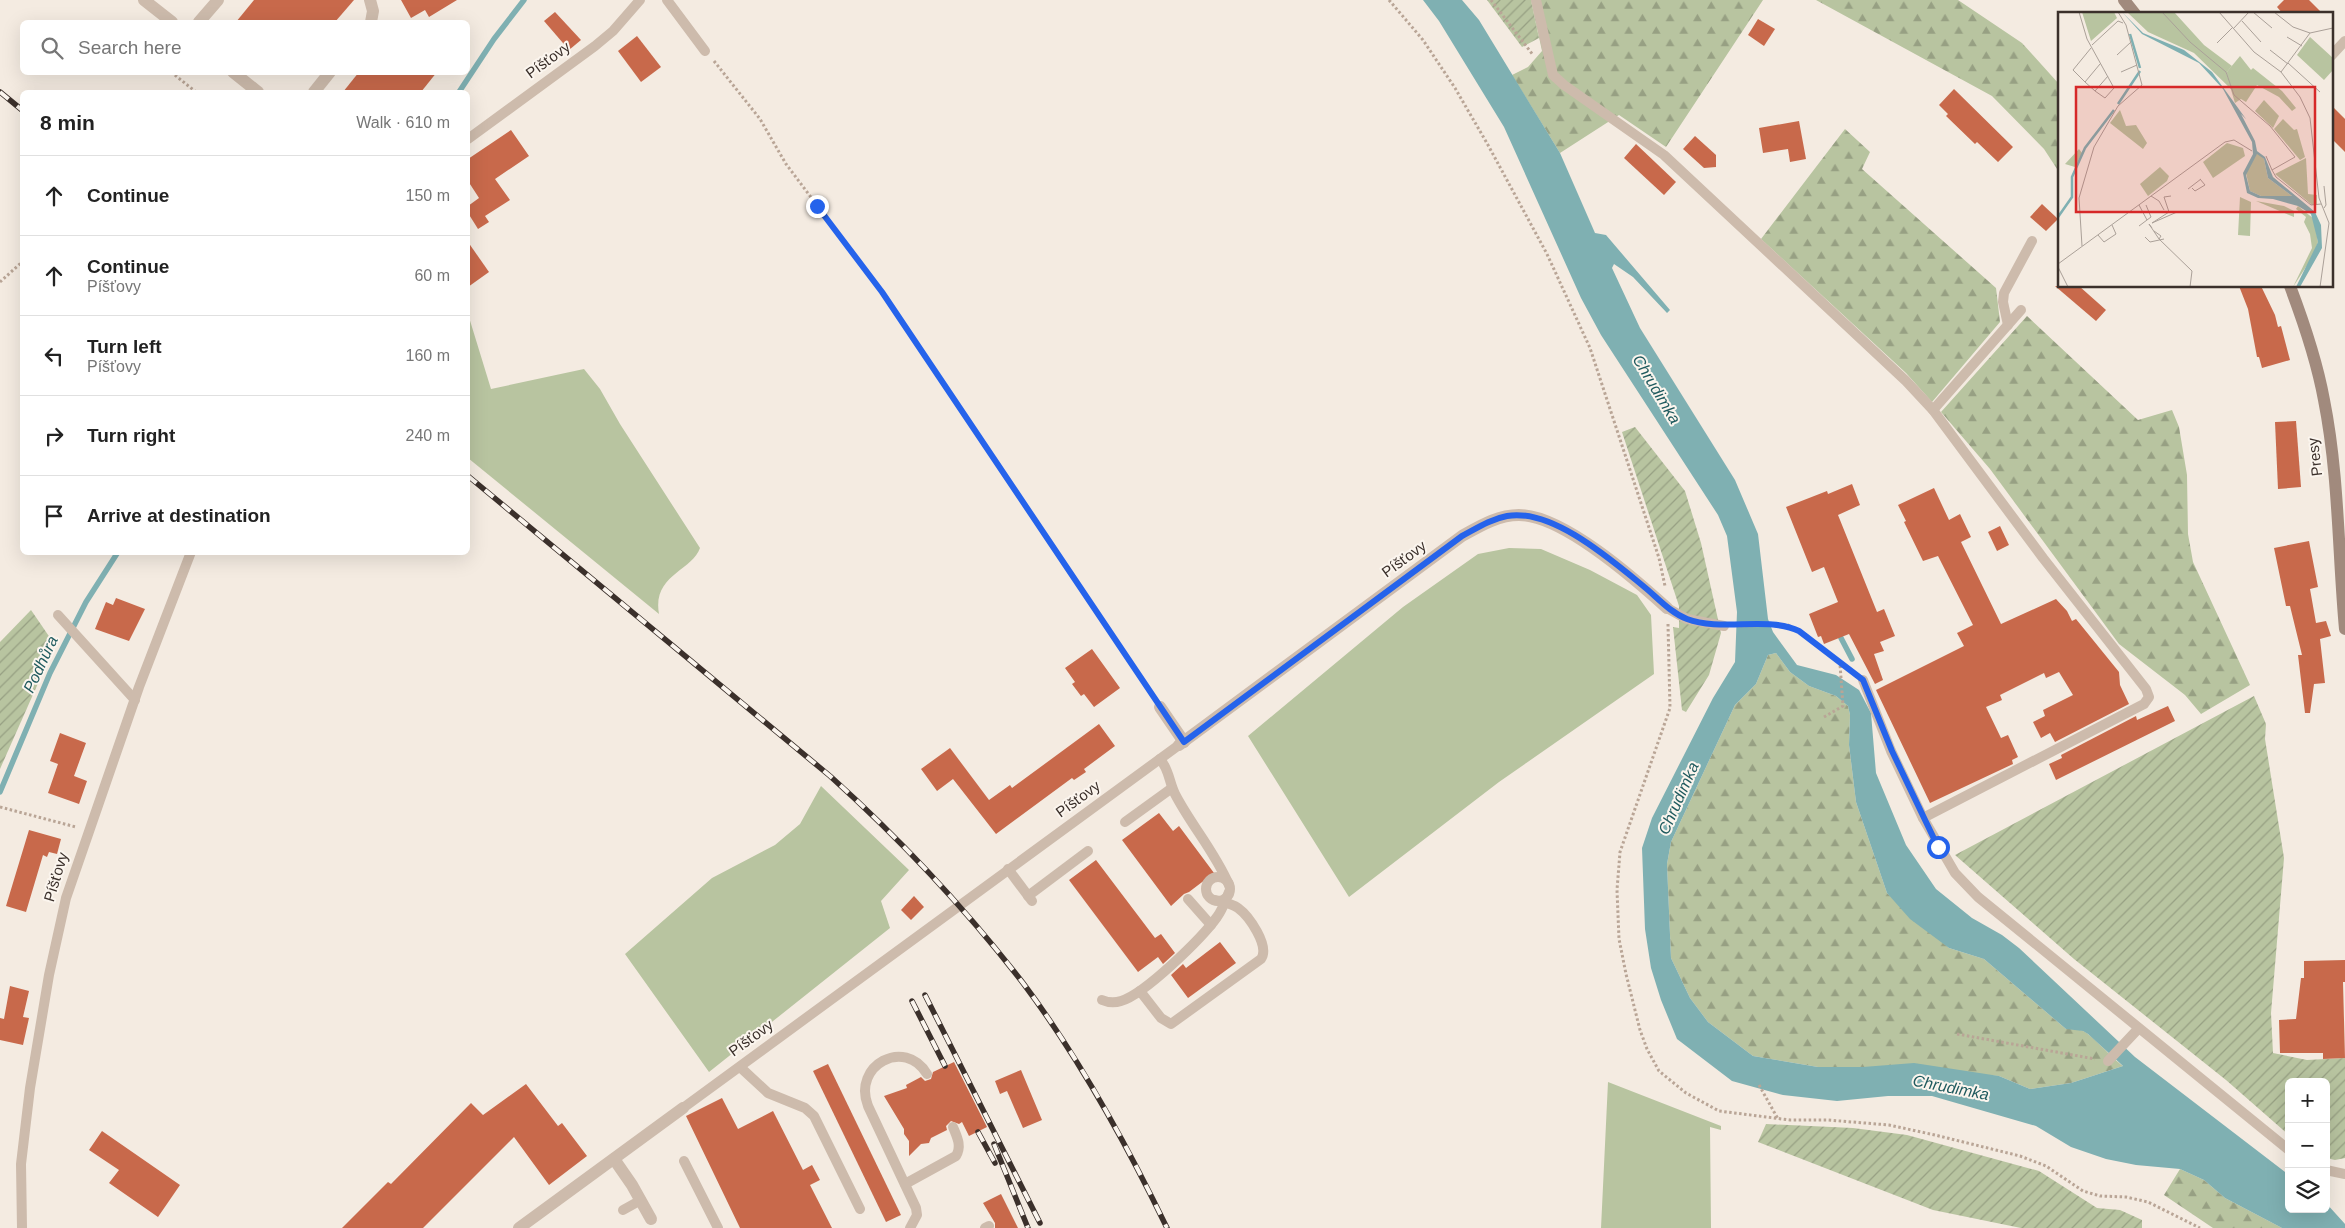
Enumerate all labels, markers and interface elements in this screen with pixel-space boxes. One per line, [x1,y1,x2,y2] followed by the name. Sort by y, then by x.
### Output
[2058,12,2332,288] inset map
[20,20,470,75] search box
[38,34,66,62] icon: search
[78,37,182,58] text: Search here
[522,38,574,81] street label: Píšťovy
[40,111,95,134] text: 8 min
[356,114,450,131] text: Walk · 610 m
[40,182,68,210] icon: ahead
[87,185,169,206] text: Continue
[406,187,450,204] text: 150 m
[806,195,829,218] route end
[87,256,169,277] text: Continue
[40,262,68,290] icon: ahead
[414,267,450,284] text: 60 m
[87,278,141,295] text: Píšťovy
[87,336,162,357] text: Turn left
[40,342,68,370] icon: left
[406,347,450,364] text: 160 m
[1629,352,1684,427] water label: Chrudimka
[87,358,141,375] text: Píšťovy
[40,422,68,450] icon: right
[87,425,175,446] text: Turn right
[406,427,450,444] text: 240 m
[2304,437,2325,477] street label: Presy
[40,502,68,530] icon: arrive
[87,505,271,526] text: Arrive at destination
[1378,537,1430,580] street label: Píšťovy
[20,633,61,695] water label: Podhůra
[1655,759,1702,837] water label: Chrudimka
[1052,777,1104,820] street label: Píšťovy
[1927,836,1950,859] route start
[40,850,71,904] street label: Píšťovy
[725,1016,777,1059] street label: Píšťovy
[1911,1072,1991,1103] water label: Chrudimka
[2285,1078,2330,1213] map controls
[2285,1078,2330,1123] button: +
[2285,1123,2330,1168] button: −
[2285,1168,2330,1213] button: layers

